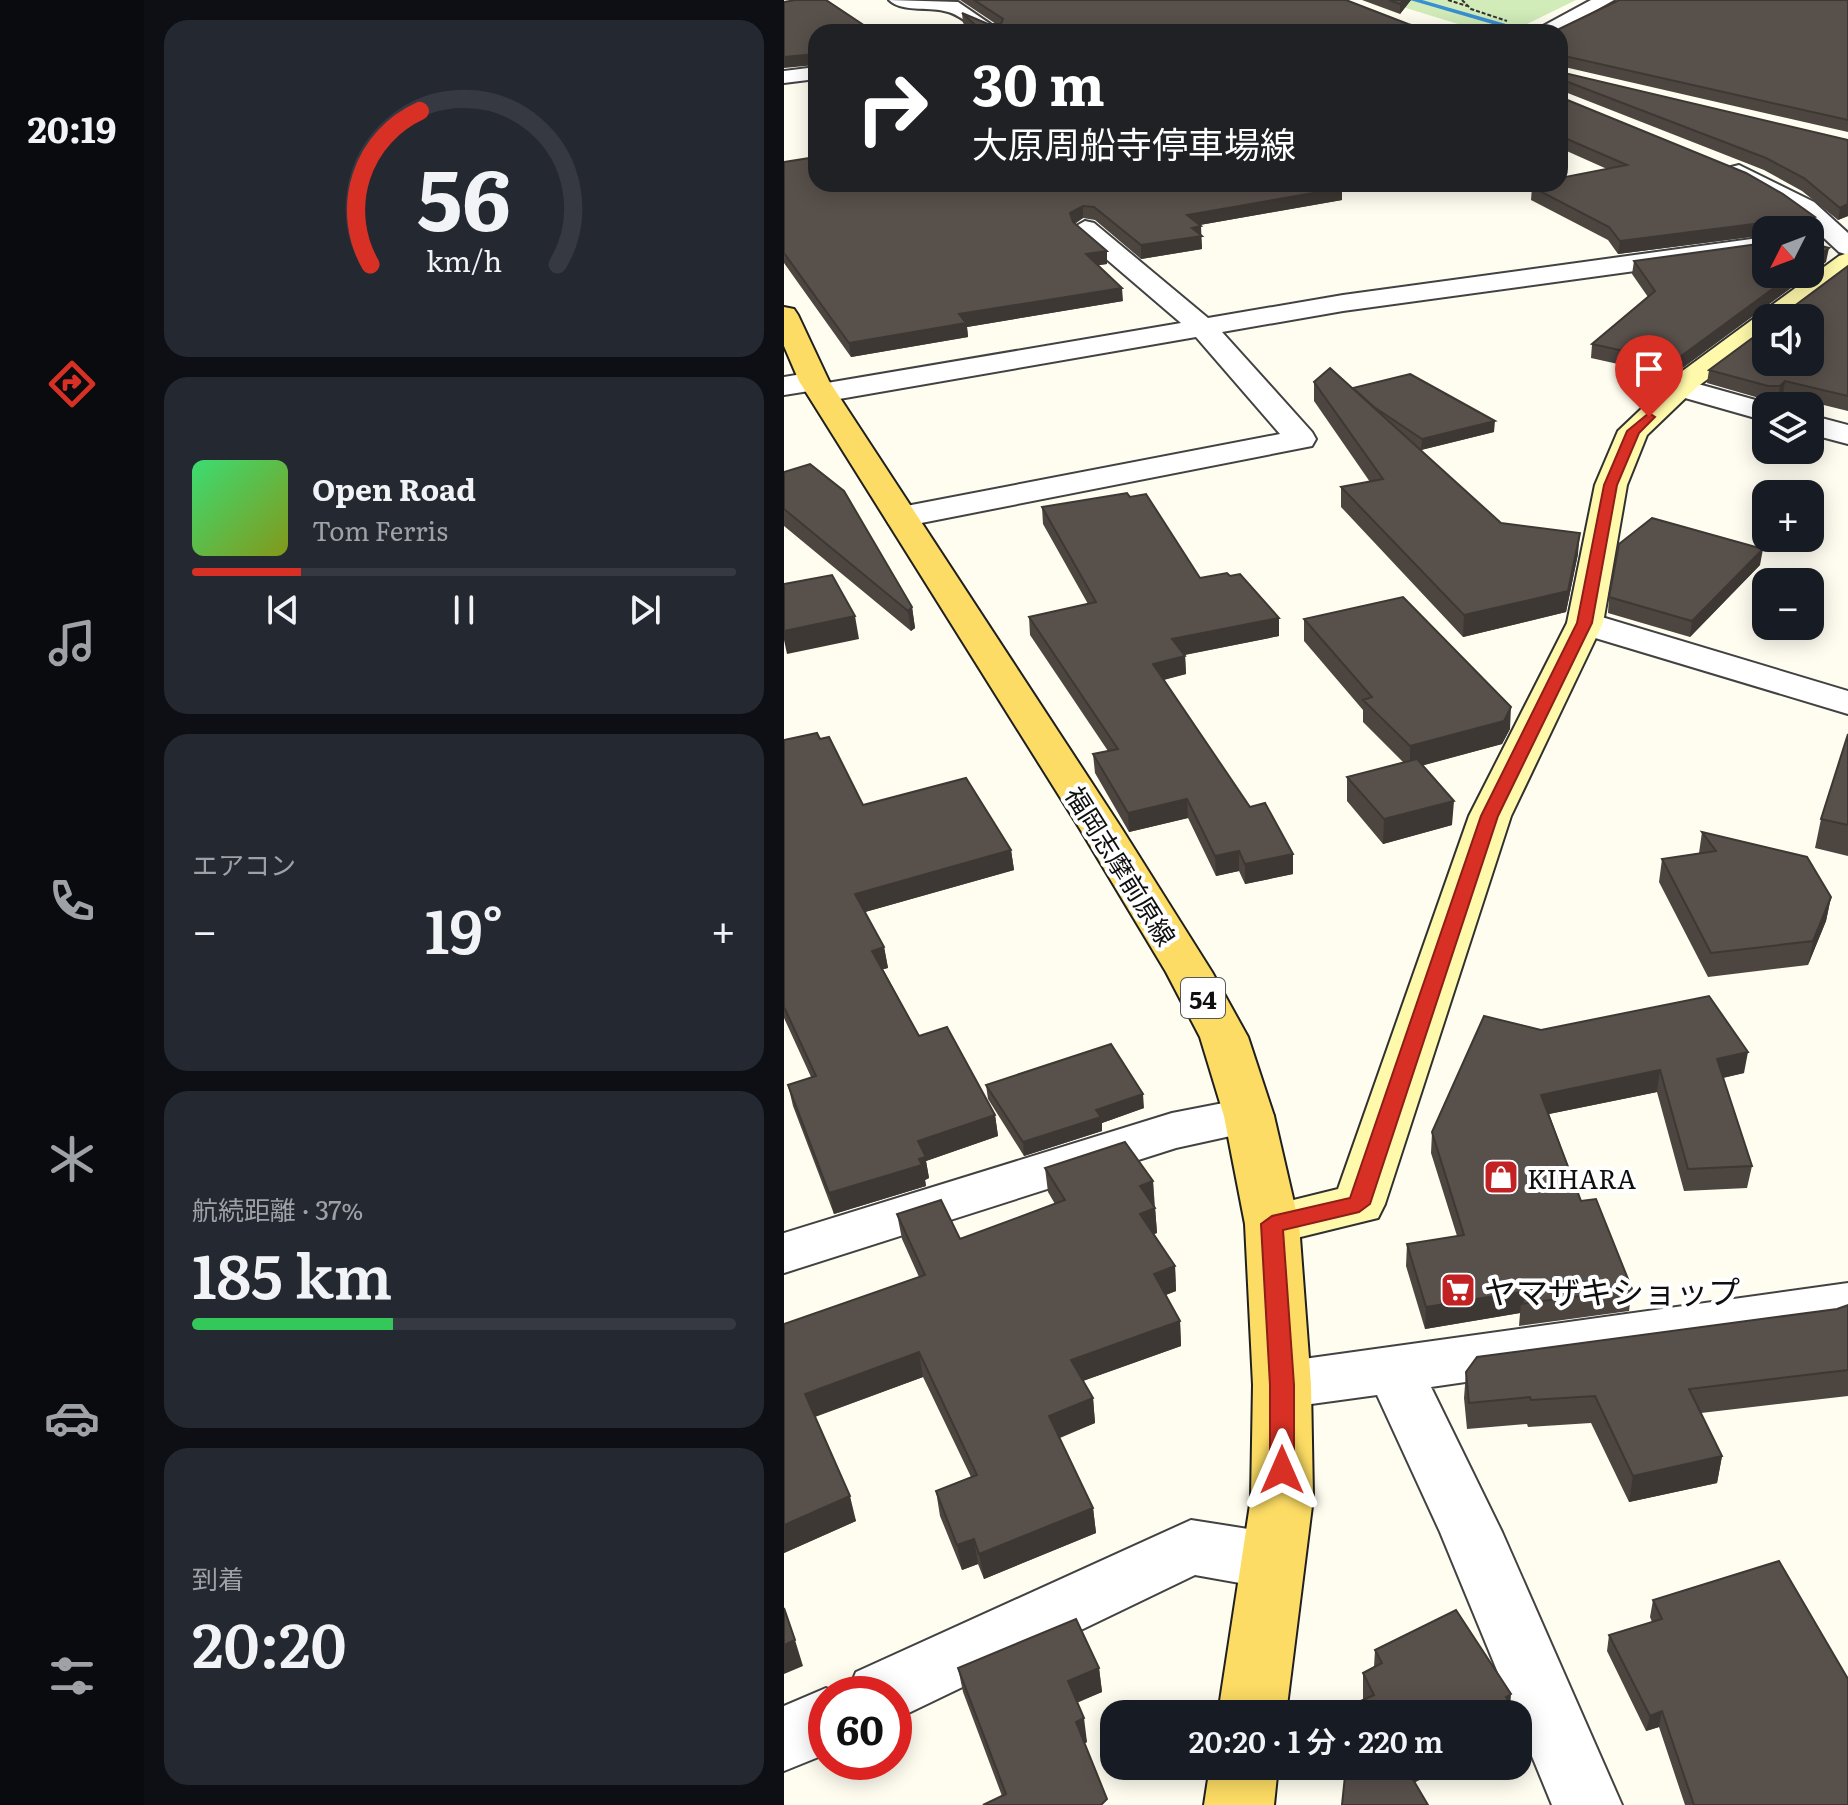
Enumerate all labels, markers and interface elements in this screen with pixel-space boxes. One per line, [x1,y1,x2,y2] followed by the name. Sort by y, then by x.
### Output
[972,40,1105,123] text: 30 m
[840,56,944,160] icon: right
[28,101,117,154] text: 20:19
[972,116,1296,169] text: 大原周船寺停車場線
[417,132,511,256] text: 56
[1752,216,1824,288] north arrow
[1752,216,1824,640] map controls
[426,238,502,281] text: km/h
[1752,304,1824,376] button: sound
[1615,335,1683,417] pin
[1627,347,1671,391] icon: arrive
[44,356,100,412] icon: directions
[1752,392,1824,464] button: layers
[312,466,476,510] text: Open Road
[1752,480,1824,552] button: +
[312,510,448,549] text: Tom Ferris
[1752,568,1824,640] button: −
[261,588,305,632] icon: previous
[442,588,486,632] icon: pause
[623,588,667,632] icon: next
[44,615,100,671] icon: music
[1057,777,1187,953] street label: 福岡志摩前原線
[192,844,296,883] text: エアコン
[44,873,100,929] icon: phone
[425,883,503,972] text: 19°
[192,895,218,961] text: −
[710,895,736,961] text: +
[1181,978,1225,1018] road number: 54
[44,1131,100,1187] icon: climate
[1482,1158,1520,1196] shop icon: KIHARA
[1527,1158,1636,1197] place label: KIHARA
[192,1189,363,1228] text: 航続距離 · 37%
[192,1228,393,1317] text: 185 km
[1484,1266,1740,1314] place label: ヤマザキショップ
[1439,1271,1477,1309] supermarket icon: ヤマザキショップ
[44,1390,100,1446] icon: car
[1240,1428,1324,1512] position arrow
[192,1558,244,1597] text: 到着
[192,1597,346,1686] text: 20:20
[44,1648,100,1704] icon: filters
[808,1676,912,1780] speed limit sign: 60
[1189,1718,1443,1762] text: 20:20 · 1 分 · 220 m

